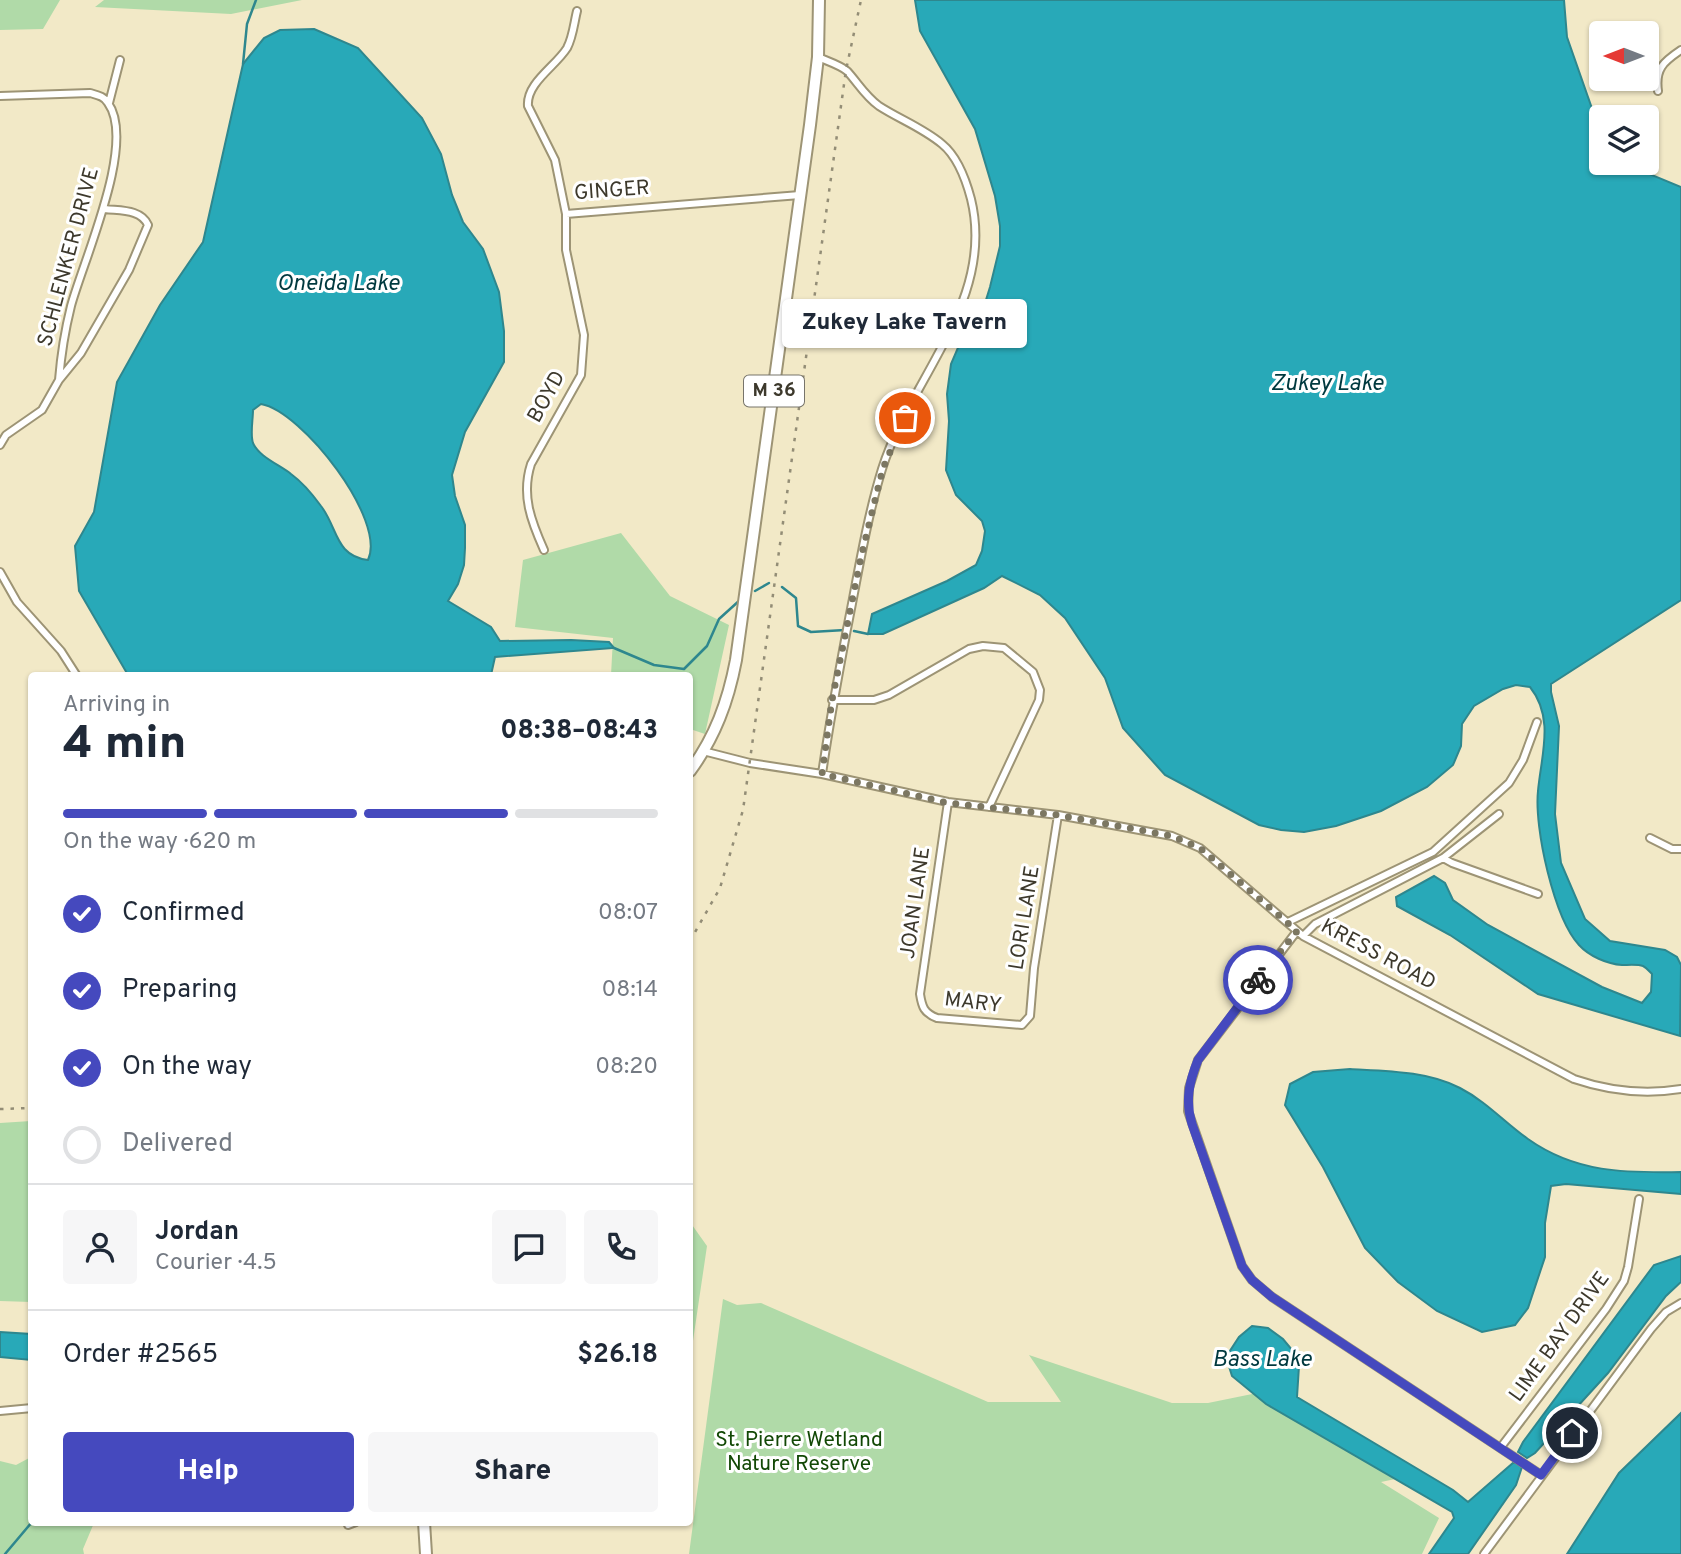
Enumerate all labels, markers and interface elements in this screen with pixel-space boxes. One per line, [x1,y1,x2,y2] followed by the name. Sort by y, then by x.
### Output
[1589,21,1659,91] north arrow
[1589,21,1659,175] map controls
[1589,105,1659,175] button: layers
[32,164,106,350] street label: SCHLENKER DRIVE
[573,175,651,207] street label: GINGER
[277,270,400,299] water label: Oneida Lake
[782,299,1028,348] callout: Zukey Lake Tavern
[802,309,1007,338] text: Zukey Lake Tavern
[522,366,572,428] street label: BOYD
[1271,370,1385,399] water label: Zukey Lake
[744,376,804,406] road number: M 36
[875,388,935,448] pin
[886,399,924,437] icon: bag
[63,691,170,720] text: Arriving in
[500,715,658,748] text: 08:38–08:43
[63,716,187,775] text: 4 min
[63,828,256,857] text: On the way · 620 m
[895,845,937,961] street label: JOAN LANE
[1003,864,1047,972] street label: LORI LANE
[63,895,101,933] icon: check
[122,897,245,930] text: Confirmed
[598,899,658,928] text: 08:07
[1316,913,1440,997] street label: KRESS ROAD
[1223,945,1293,1015] courier
[1239,961,1277,999] icon: bike
[63,972,101,1010] icon: check
[122,974,237,1007] text: Preparing
[602,976,658,1005] text: 08:14
[943,986,1003,1020] street label: MARY
[63,1049,101,1087] icon: check
[122,1051,252,1084] text: On the way
[595,1053,658,1082] text: 08:20
[122,1128,233,1161] text: Delivered
[63,1210,137,1284] button: person
[492,1210,566,1284] button: chat
[584,1210,658,1284] button: phone
[155,1216,239,1249] text: Jordan
[155,1249,277,1278] text: Courier · 4.5
[1504,1266,1616,1408] street label: LIME BAY DRIVE
[63,1339,218,1372] text: Order #2565
[577,1339,658,1372] text: $26.18
[1212,1346,1313,1375] water label: Bass Lake
[1542,1403,1602,1463] pin
[1553,1414,1591,1452] icon: home
[715,1427,883,1478] park label: St. Pierre Wetland Nature Reserve
[63,1432,354,1512] button: Help
[368,1432,658,1512] button: Share

